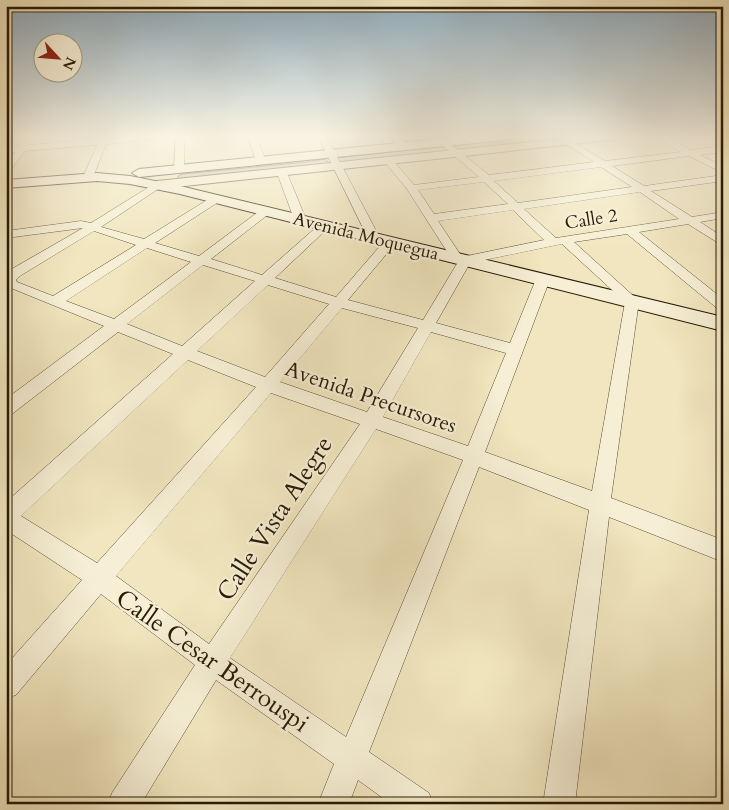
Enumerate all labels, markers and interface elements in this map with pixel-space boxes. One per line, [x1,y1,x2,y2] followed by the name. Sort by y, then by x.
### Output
[32,32,82,82] north arrow
[58,54,80,73] text: N
[563,203,619,236] street label: Calle 2
[290,206,442,267] street label: Avenida Moquegua
[281,354,461,440] street label: Avenida Precursores
[209,430,341,607] street label: Calle Vista Alegre
[109,581,316,740] street label: Calle Cesar Berrouspi

